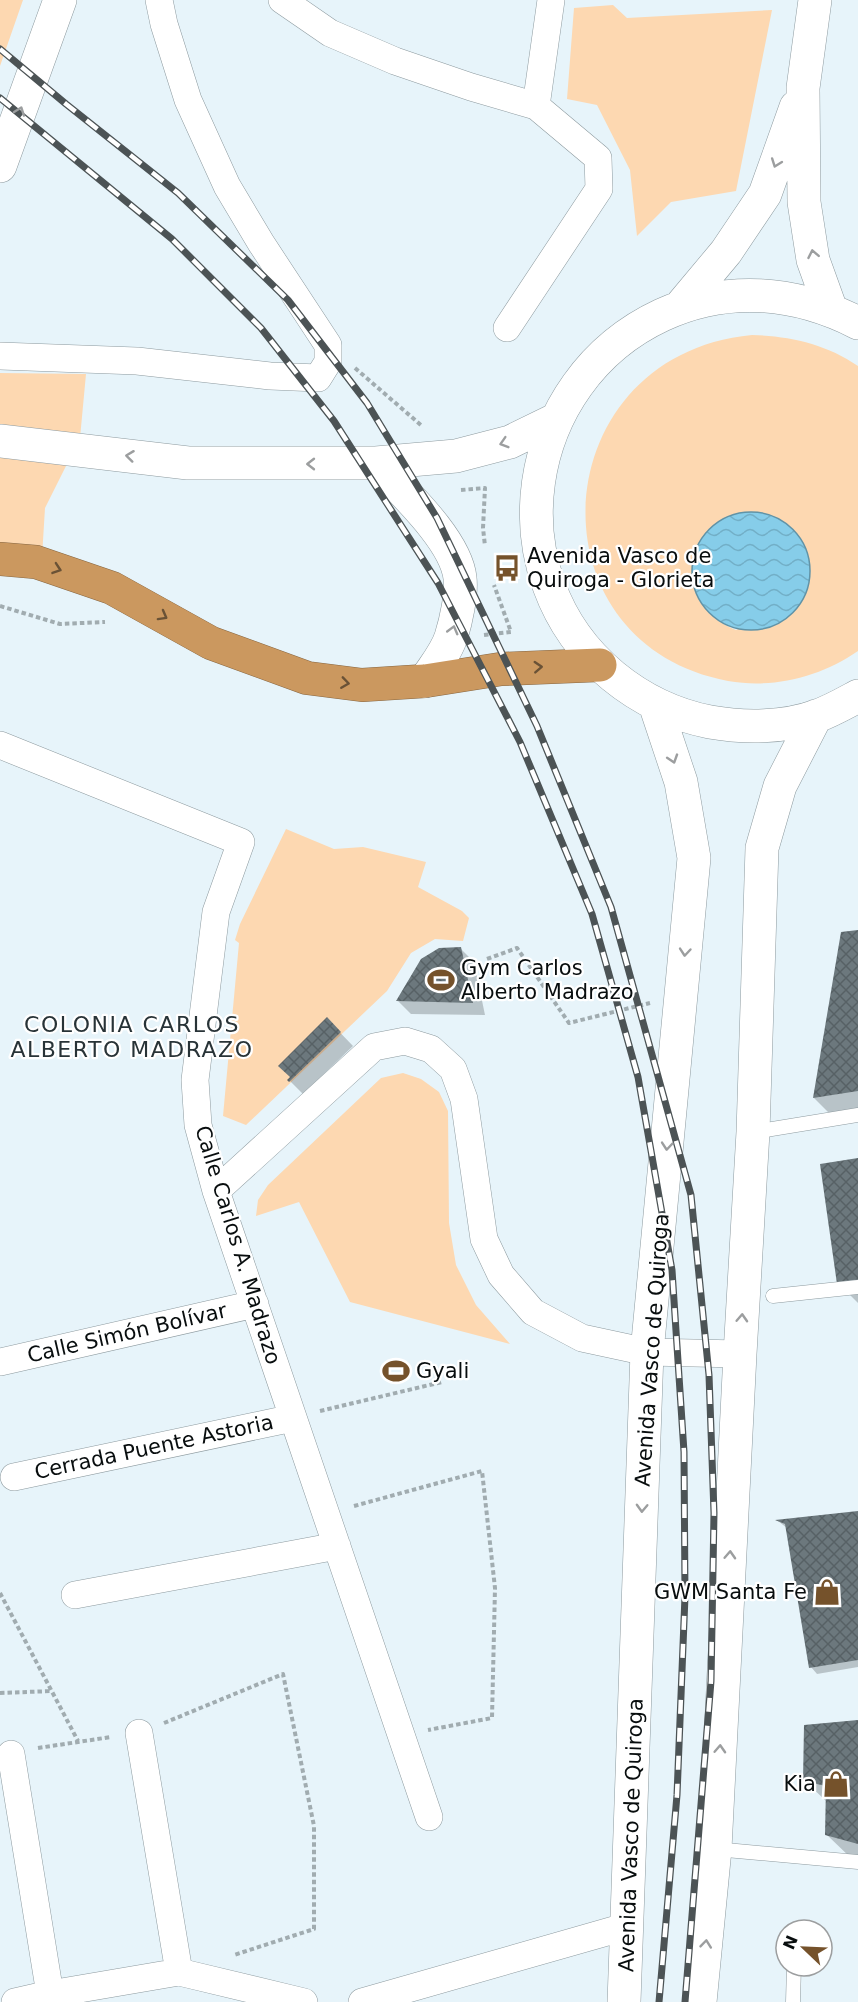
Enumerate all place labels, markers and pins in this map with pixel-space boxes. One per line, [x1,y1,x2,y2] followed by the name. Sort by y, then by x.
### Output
[527,544,714,592] place label: Avenida Vasco de Quiroga - Glorieta
[492,553,522,583] bus stop icon: Avenida Vasco de Quiroga - Glorieta
[461,956,634,1004] place label: Gym Carlos Alberto Madrazo
[426,965,456,995] sports icon: Gym Carlos Alberto Madrazo
[381,1356,411,1386] sports icon: Gyali
[416,1359,469,1383] place label: Gyali
[812,1577,842,1607] shop icon: GWM Santa Fe
[654,1580,807,1604] place label: GWM Santa Fe
[821,1769,851,1799] shop icon: Kia
[784,1772,816,1796] place label: Kia

